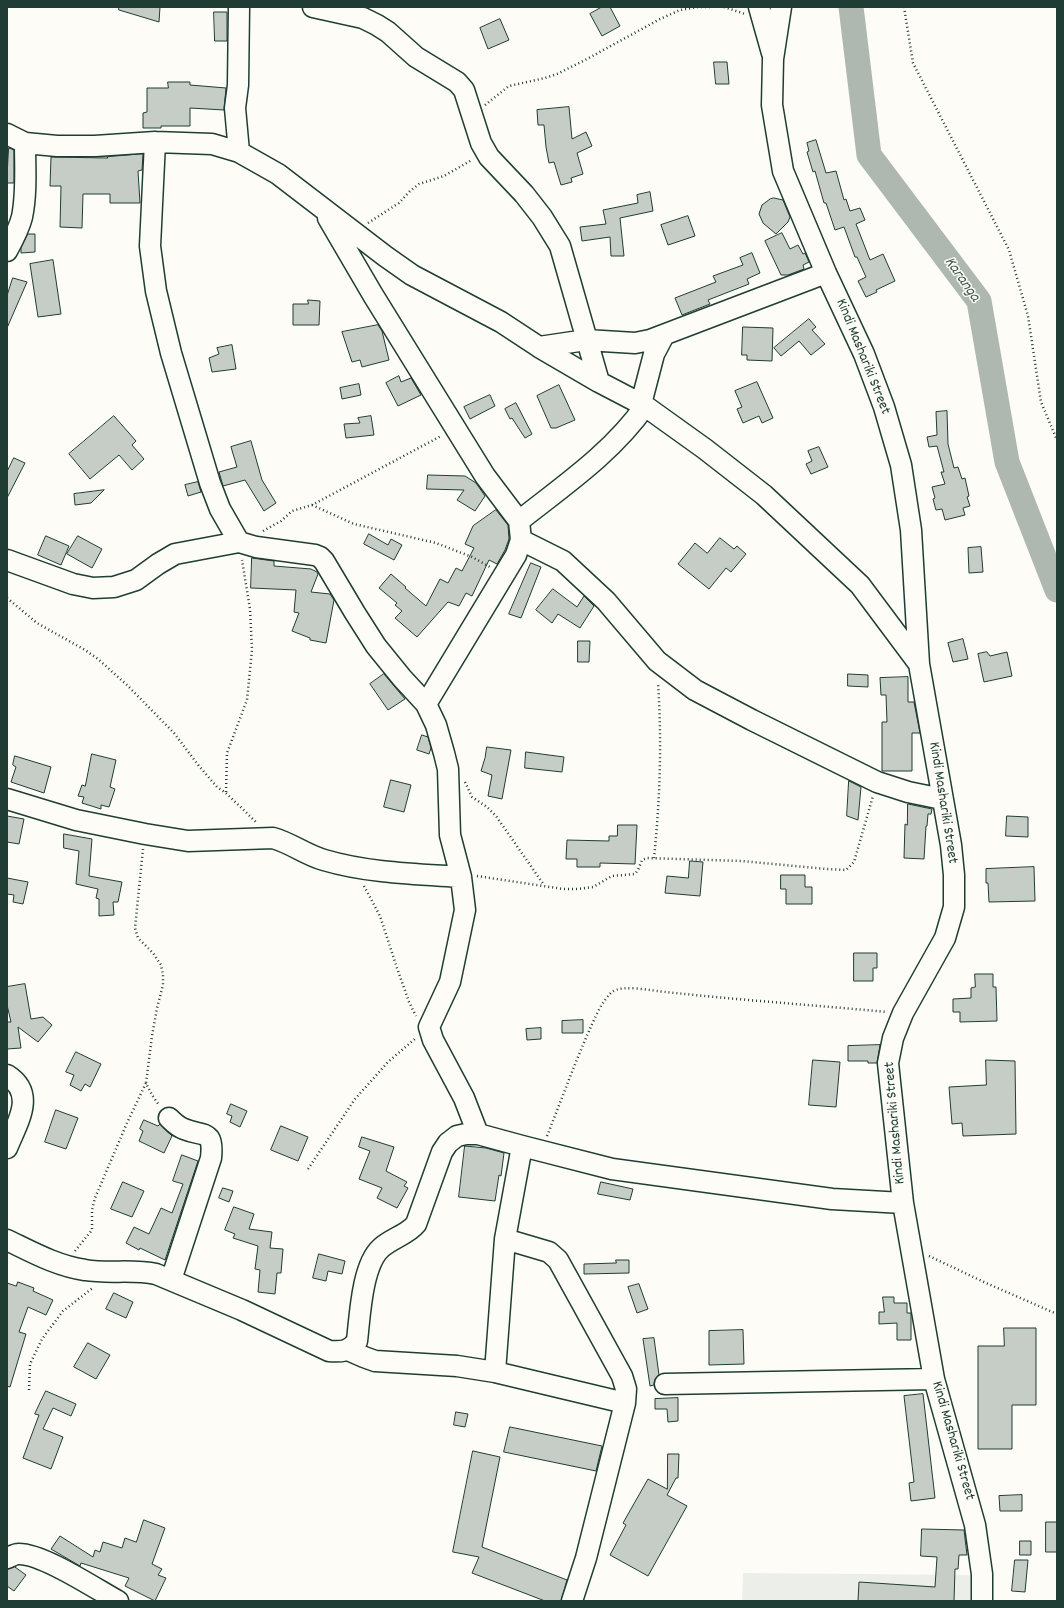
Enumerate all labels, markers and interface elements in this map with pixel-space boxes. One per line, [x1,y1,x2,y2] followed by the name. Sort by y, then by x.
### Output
[939,254,983,306] water label: Karanga
[831,297,893,417] street label: Kindi Mashariki Street
[923,741,961,865] street label: Kindi Mashariki Street
[882,1061,910,1185] street label: Kindi Mashariki Street
[926,1379,978,1503] street label: Kindi Mashariki Street

